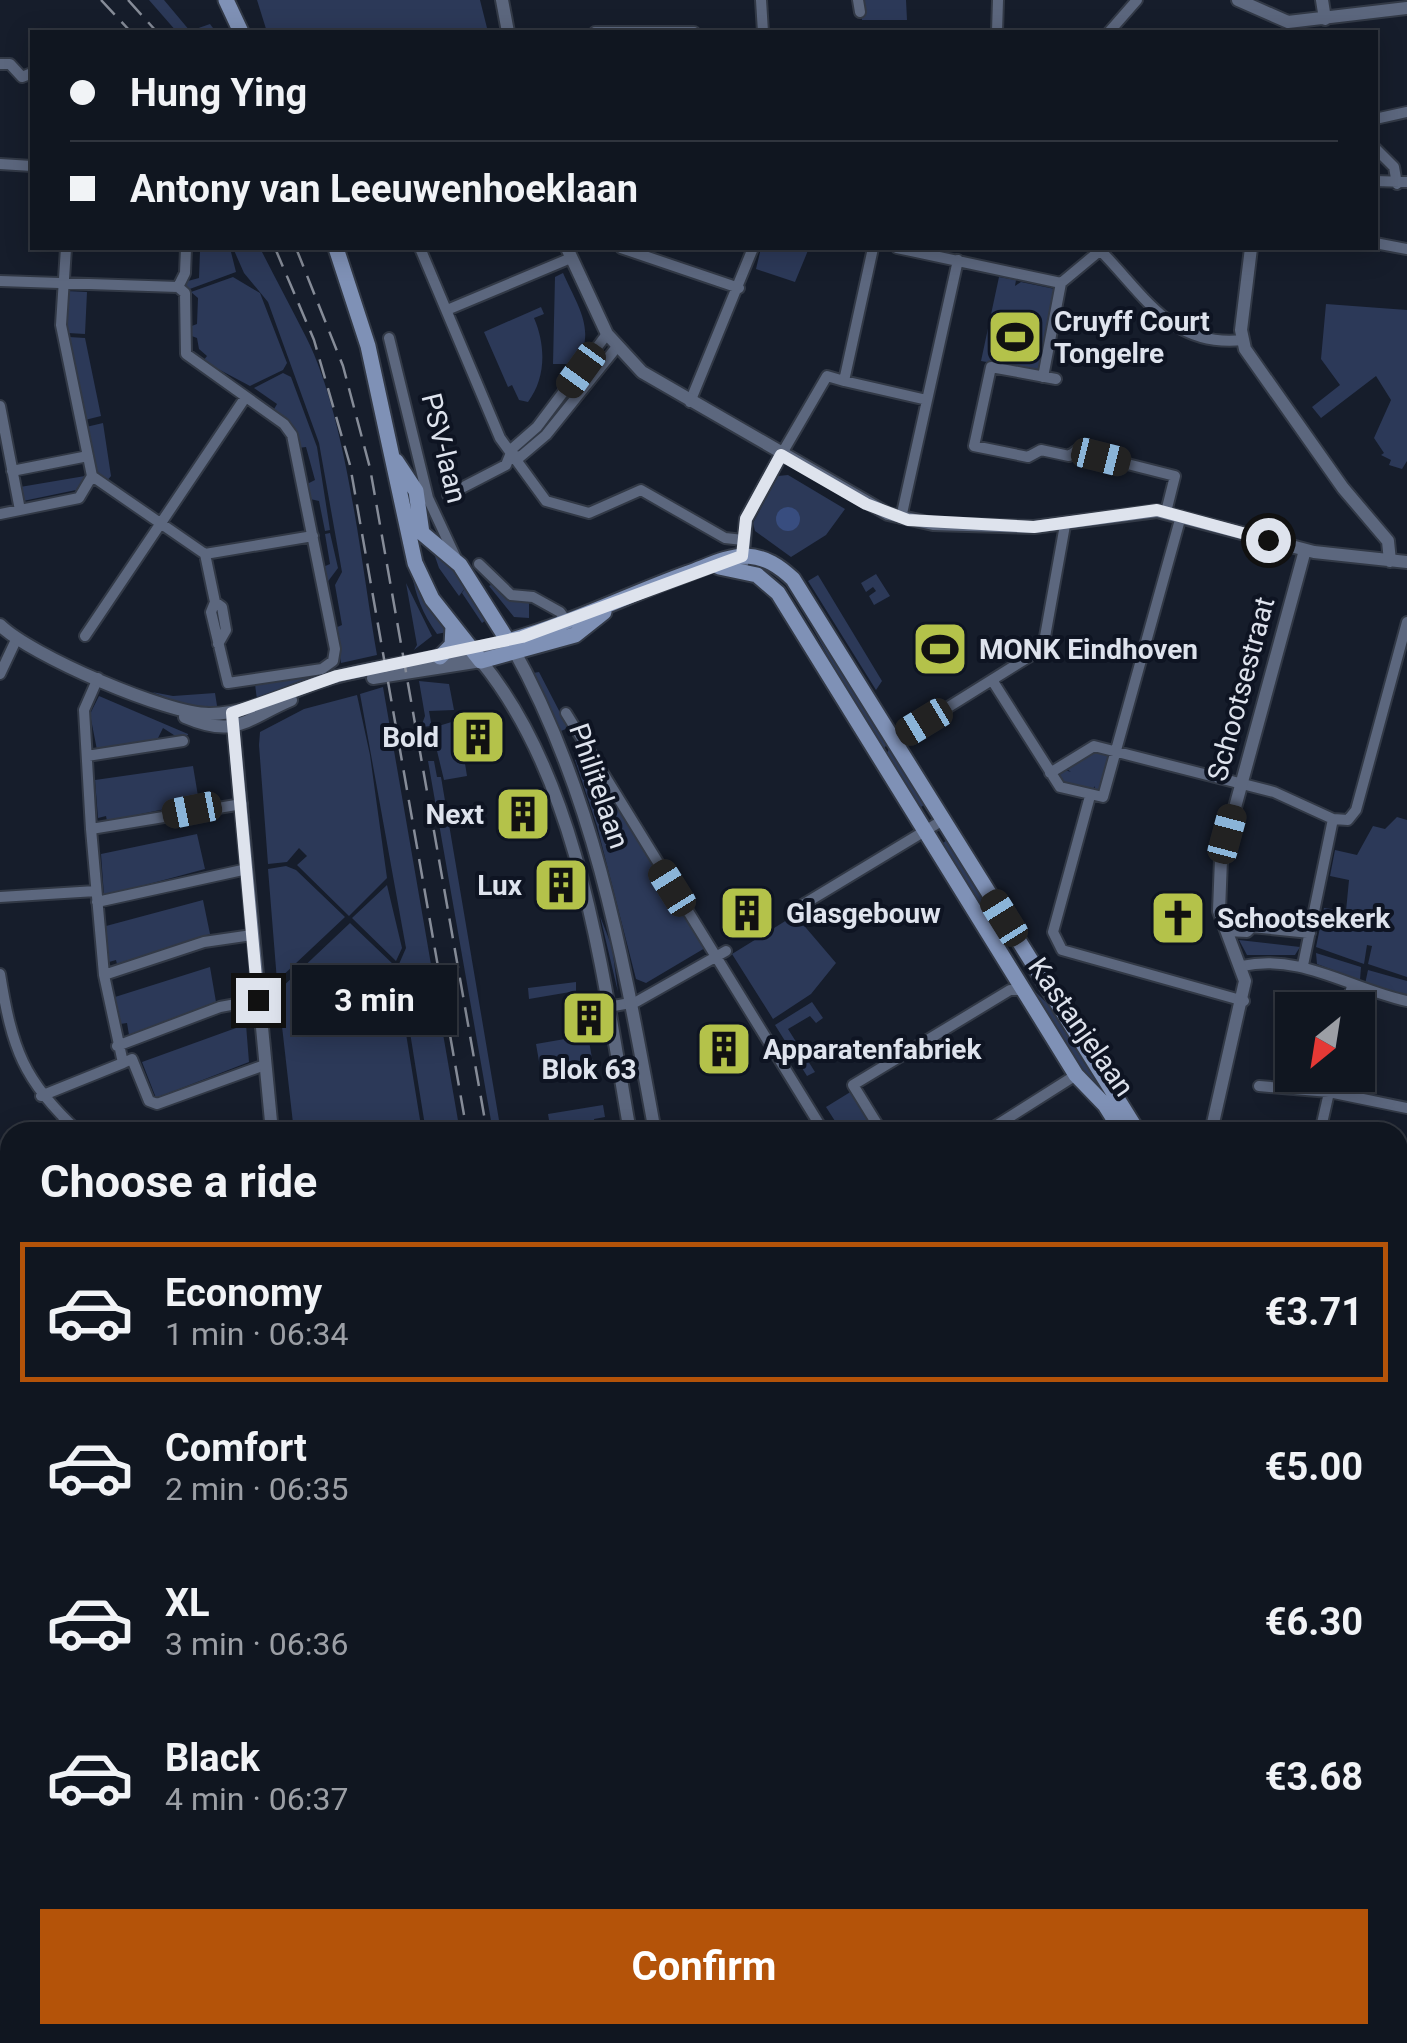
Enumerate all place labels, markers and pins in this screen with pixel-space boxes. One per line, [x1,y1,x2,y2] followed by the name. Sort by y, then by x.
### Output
[1054,305,1210,370] place label: Cruyff Court Tongelre
[985,307,1045,367] sports icon: Cruyff Court Tongelre
[910,619,970,679] sports icon: MONK Eindhoven
[979,633,1198,666] place label: MONK Eindhoven
[448,707,508,767] building icon: Bold
[382,721,439,754] place label: Bold
[493,784,553,844] building icon: Next
[425,798,484,831] place label: Next
[531,855,591,915] building icon: Lux
[477,869,523,902] place label: Lux
[717,883,777,943] building icon: Glasgebouw
[1148,888,1208,948] church icon: Schootsekerk
[786,897,941,930] place label: Glasgebouw
[1217,902,1391,935] place label: Schootsekerk
[559,988,619,1048] building icon: Blok 63
[694,1019,754,1079] building icon: Apparatenfabriek
[763,1033,982,1066] place label: Apparatenfabriek
[541,1053,637,1086] place label: Blok 63

